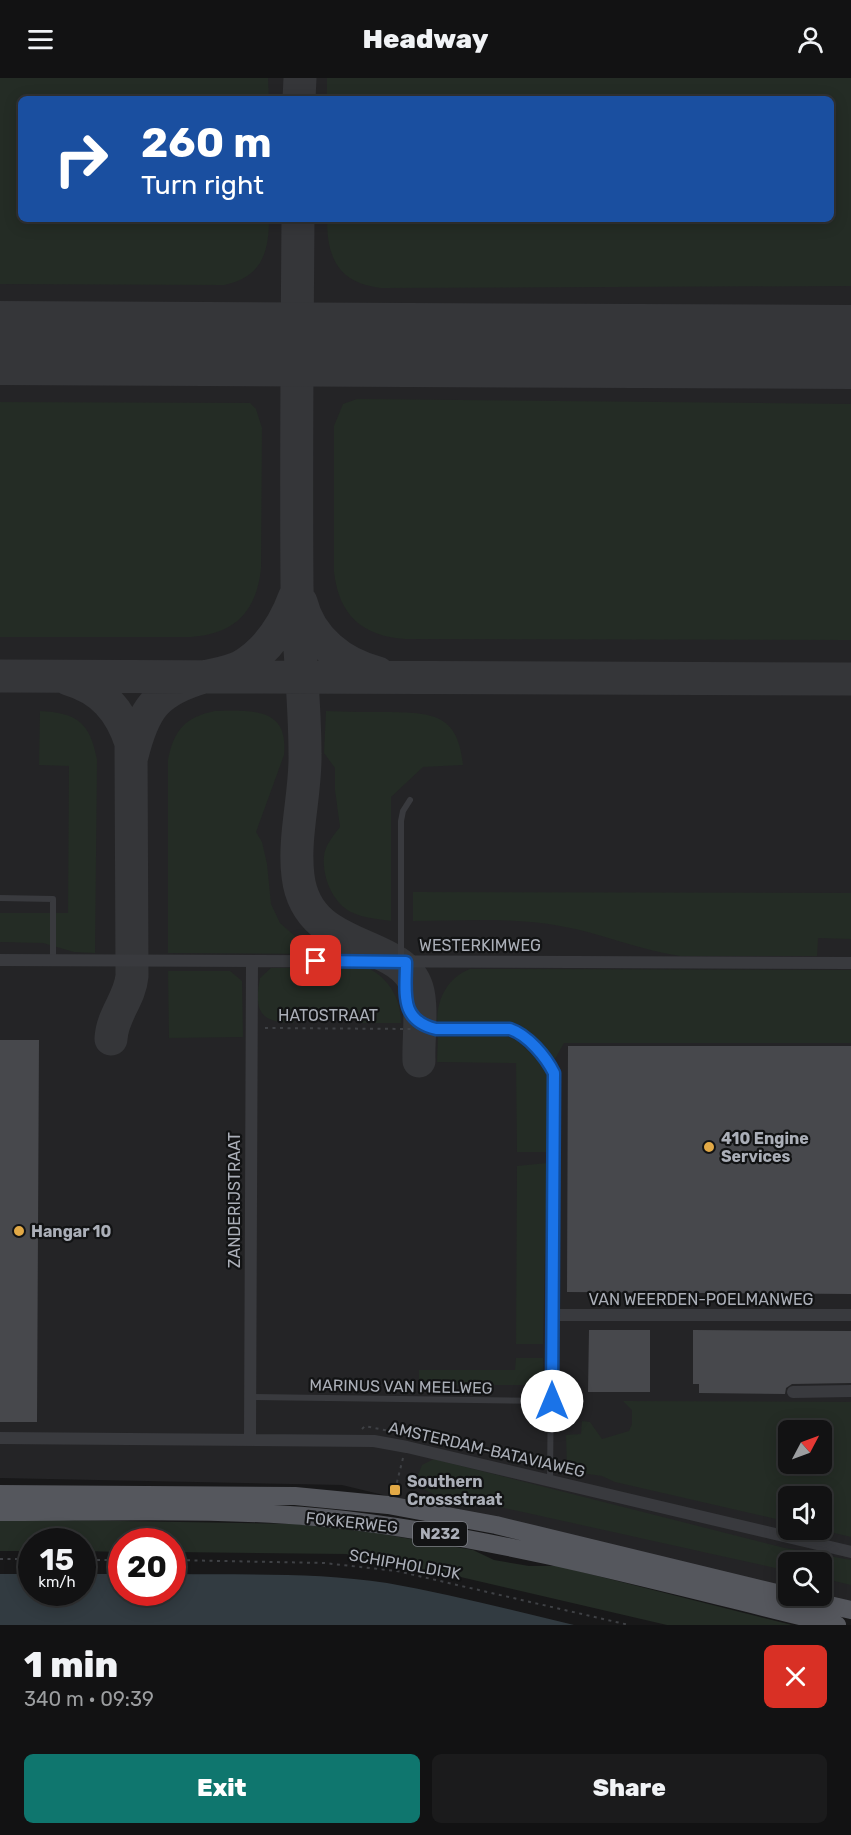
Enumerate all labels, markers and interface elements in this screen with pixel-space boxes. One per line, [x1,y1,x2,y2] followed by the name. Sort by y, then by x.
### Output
[24,23,57,56] icon: menu
[363,23,488,55] text: Headway
[794,23,827,56] icon: person
[141,118,272,168] text: 260 m
[42,120,120,198] icon: right
[141,169,264,201] text: Turn right
[290,935,341,986] pin
[419,936,541,955] street label: WESTERKIMWEG
[299,944,332,977] icon: arrive
[278,1006,378,1025] street label: HATOSTRAAT
[721,1129,809,1166] place label: 410 Engine Services
[225,1132,244,1268] street label: ZANDERIJSTRAAT
[702,1140,716,1154] marker: 410 Engine Services
[31,1222,112,1241] place label: Hangar 10
[12,1224,26,1238] marker: Hangar 10
[589,1290,813,1309] street label: VAN WEERDEN-POELMANWEG
[520,1369,584,1433] position arrow
[309,1375,493,1398] street label: MARINUS VAN MEELWEG
[387,1418,587,1481] street label: AMSTERDAM-BATAVIAWEG
[778,1420,832,1474] north arrow
[778,1420,832,1606] map controls
[407,1472,503,1509] place label: Southern Crossstraat
[388,1483,402,1497] marker: Southern Crossstraat
[778,1486,832,1540] button: sound
[305,1508,399,1537] street label: FOKKERWEG
[413,1522,467,1546] road number: N232
[108,1528,186,1606] speed limit sign: 20
[40,1542,74,1578] text: 15
[348,1545,463,1584] street label: SCHIPHOLDIJK
[778,1552,832,1606] button: search
[38,1573,76,1591] text: km/h
[24,1643,118,1686] text: 1 min
[764,1645,827,1708] button: close
[24,1687,154,1711] text: 340 m · 09:39
[24,1754,420,1823] button: Exit
[432,1754,827,1823] button: Share

